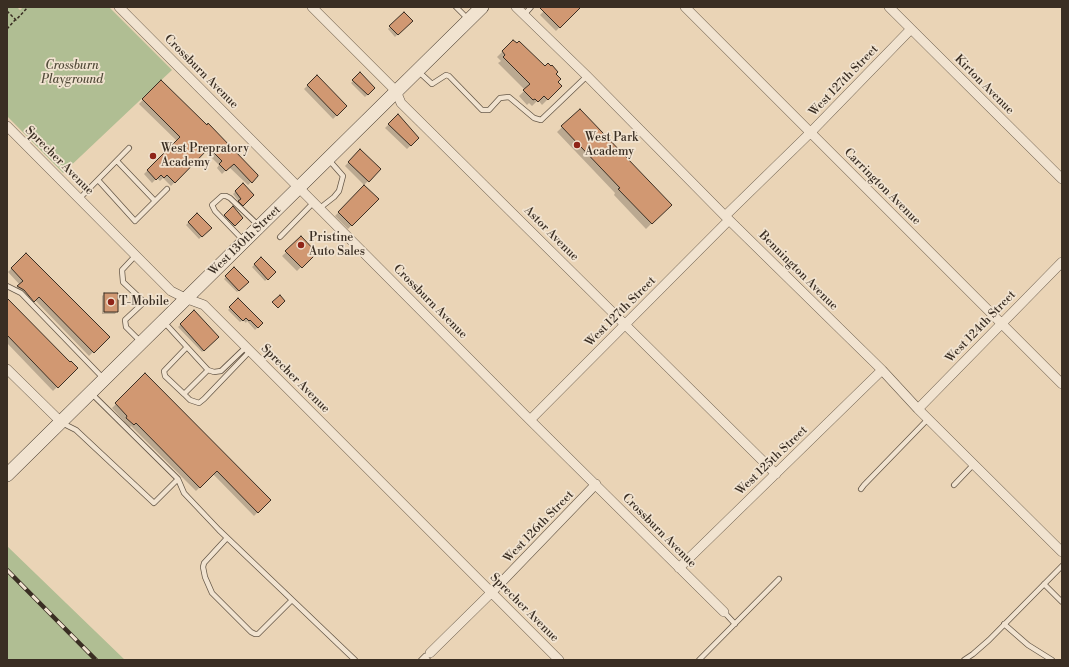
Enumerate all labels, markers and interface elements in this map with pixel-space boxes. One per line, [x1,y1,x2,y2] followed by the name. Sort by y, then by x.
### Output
[161,32,241,112] street label: Crossburn Avenue
[806,43,882,119] street label: West 127th Street
[951,52,1017,118] street label: Kirton Avenue
[41,59,103,87] park label: Crossburn Playground
[22,124,96,198] street label: Sprecher Avenue
[585,131,638,159] place label: West Park Academy
[572,140,582,150] marker: West Park Academy
[161,142,249,170] place label: West Prepratory Academy
[841,146,923,228] street label: Carrington Avenue
[148,151,158,161] marker: West Prepratory Academy
[206,203,284,279] street label: West 130th Street
[521,204,581,264] street label: Astor Avenue
[755,228,841,314] street label: Bennington Avenue
[309,231,365,259] place label: Pristine Auto Sales
[296,240,306,250] marker: Pristine Auto Sales
[390,262,470,342] street label: Crossburn Avenue
[583,274,659,350] street label: West 127th Street
[943,288,1019,366] street label: West 124th Street
[119,295,169,309] place label: T-Mobile
[106,297,116,307] marker: T-Mobile
[258,342,332,416] street label: Sprecher Avenue
[733,423,811,499] street label: West 125th Street
[501,488,577,566] street label: West 126th Street
[619,491,699,571] street label: Crossburn Avenue
[487,571,561,645] street label: Sprecher Avenue

